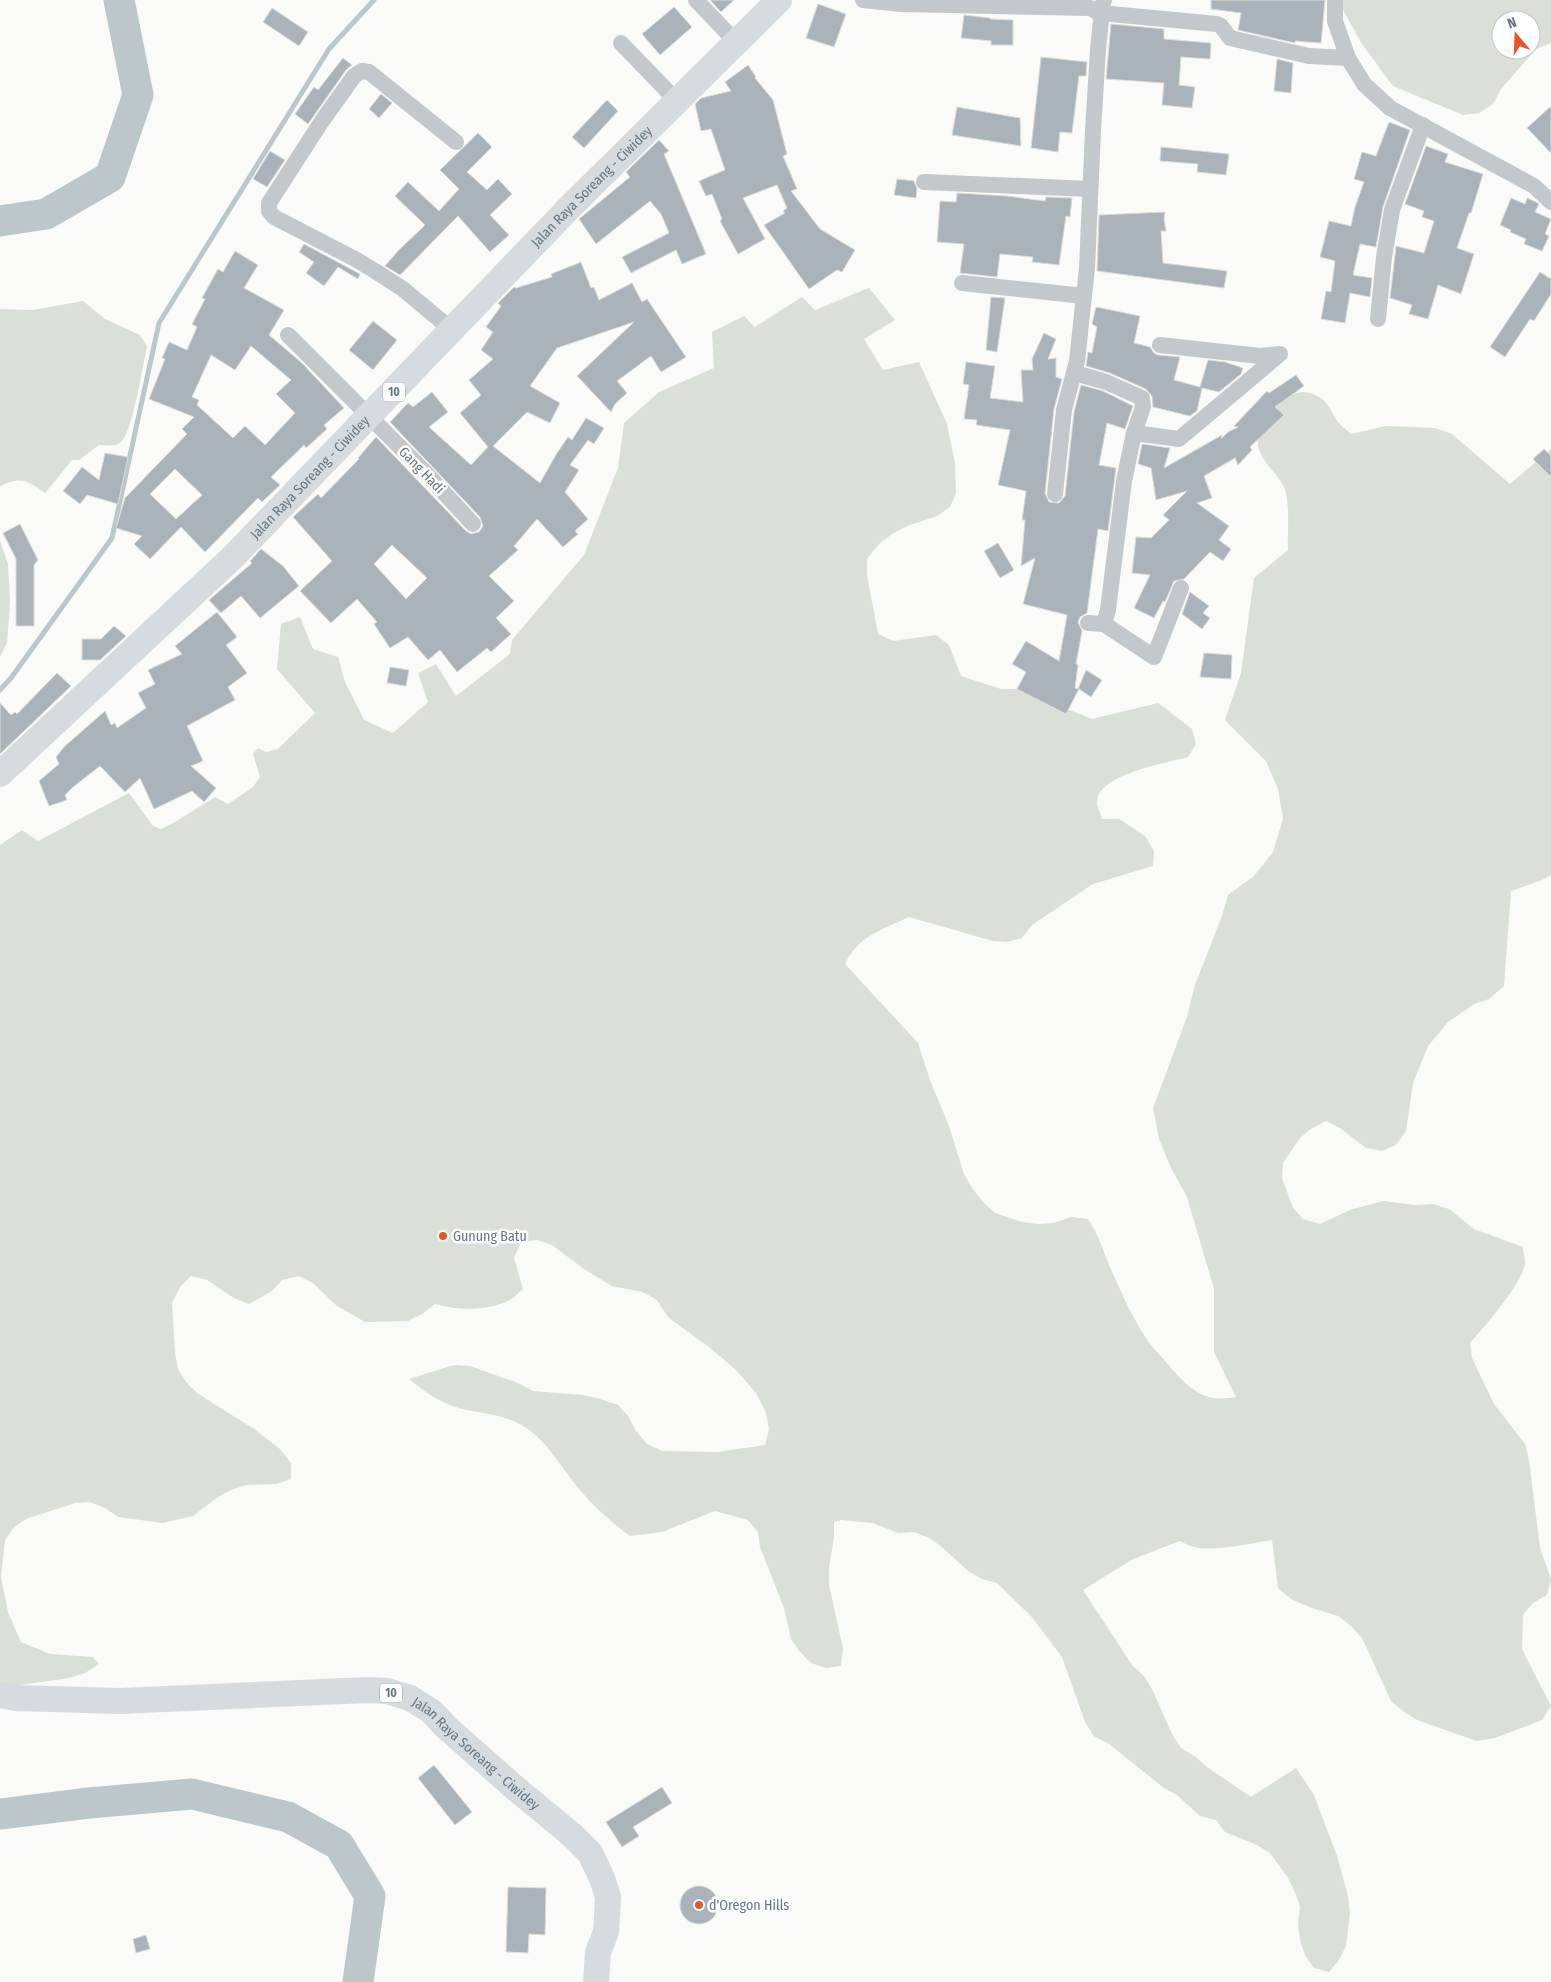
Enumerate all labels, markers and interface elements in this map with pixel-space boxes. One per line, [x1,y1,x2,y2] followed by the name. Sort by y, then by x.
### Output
[1491,10,1541,60] north arrow
[1505,14,1519,33] text: N
[528,122,656,251] street label: Jalan Raya Soreang - Ciwidey
[383,382,405,402] road number: 10
[247,412,374,543] street label: Jalan Raya Soreang - Ciwidey
[395,443,448,497] street label: Gang Hadi
[453,1228,527,1245] place label: Gunung Batu
[437,1230,449,1242] marker: Gunung Batu
[380,1684,402,1702] road number: 10
[409,1693,544,1814] street label: Jalan Raya Soreang - Ciwidey
[709,1897,789,1914] place label: d'Oregon Hills
[693,1899,705,1911] marker: d'Oregon Hills

